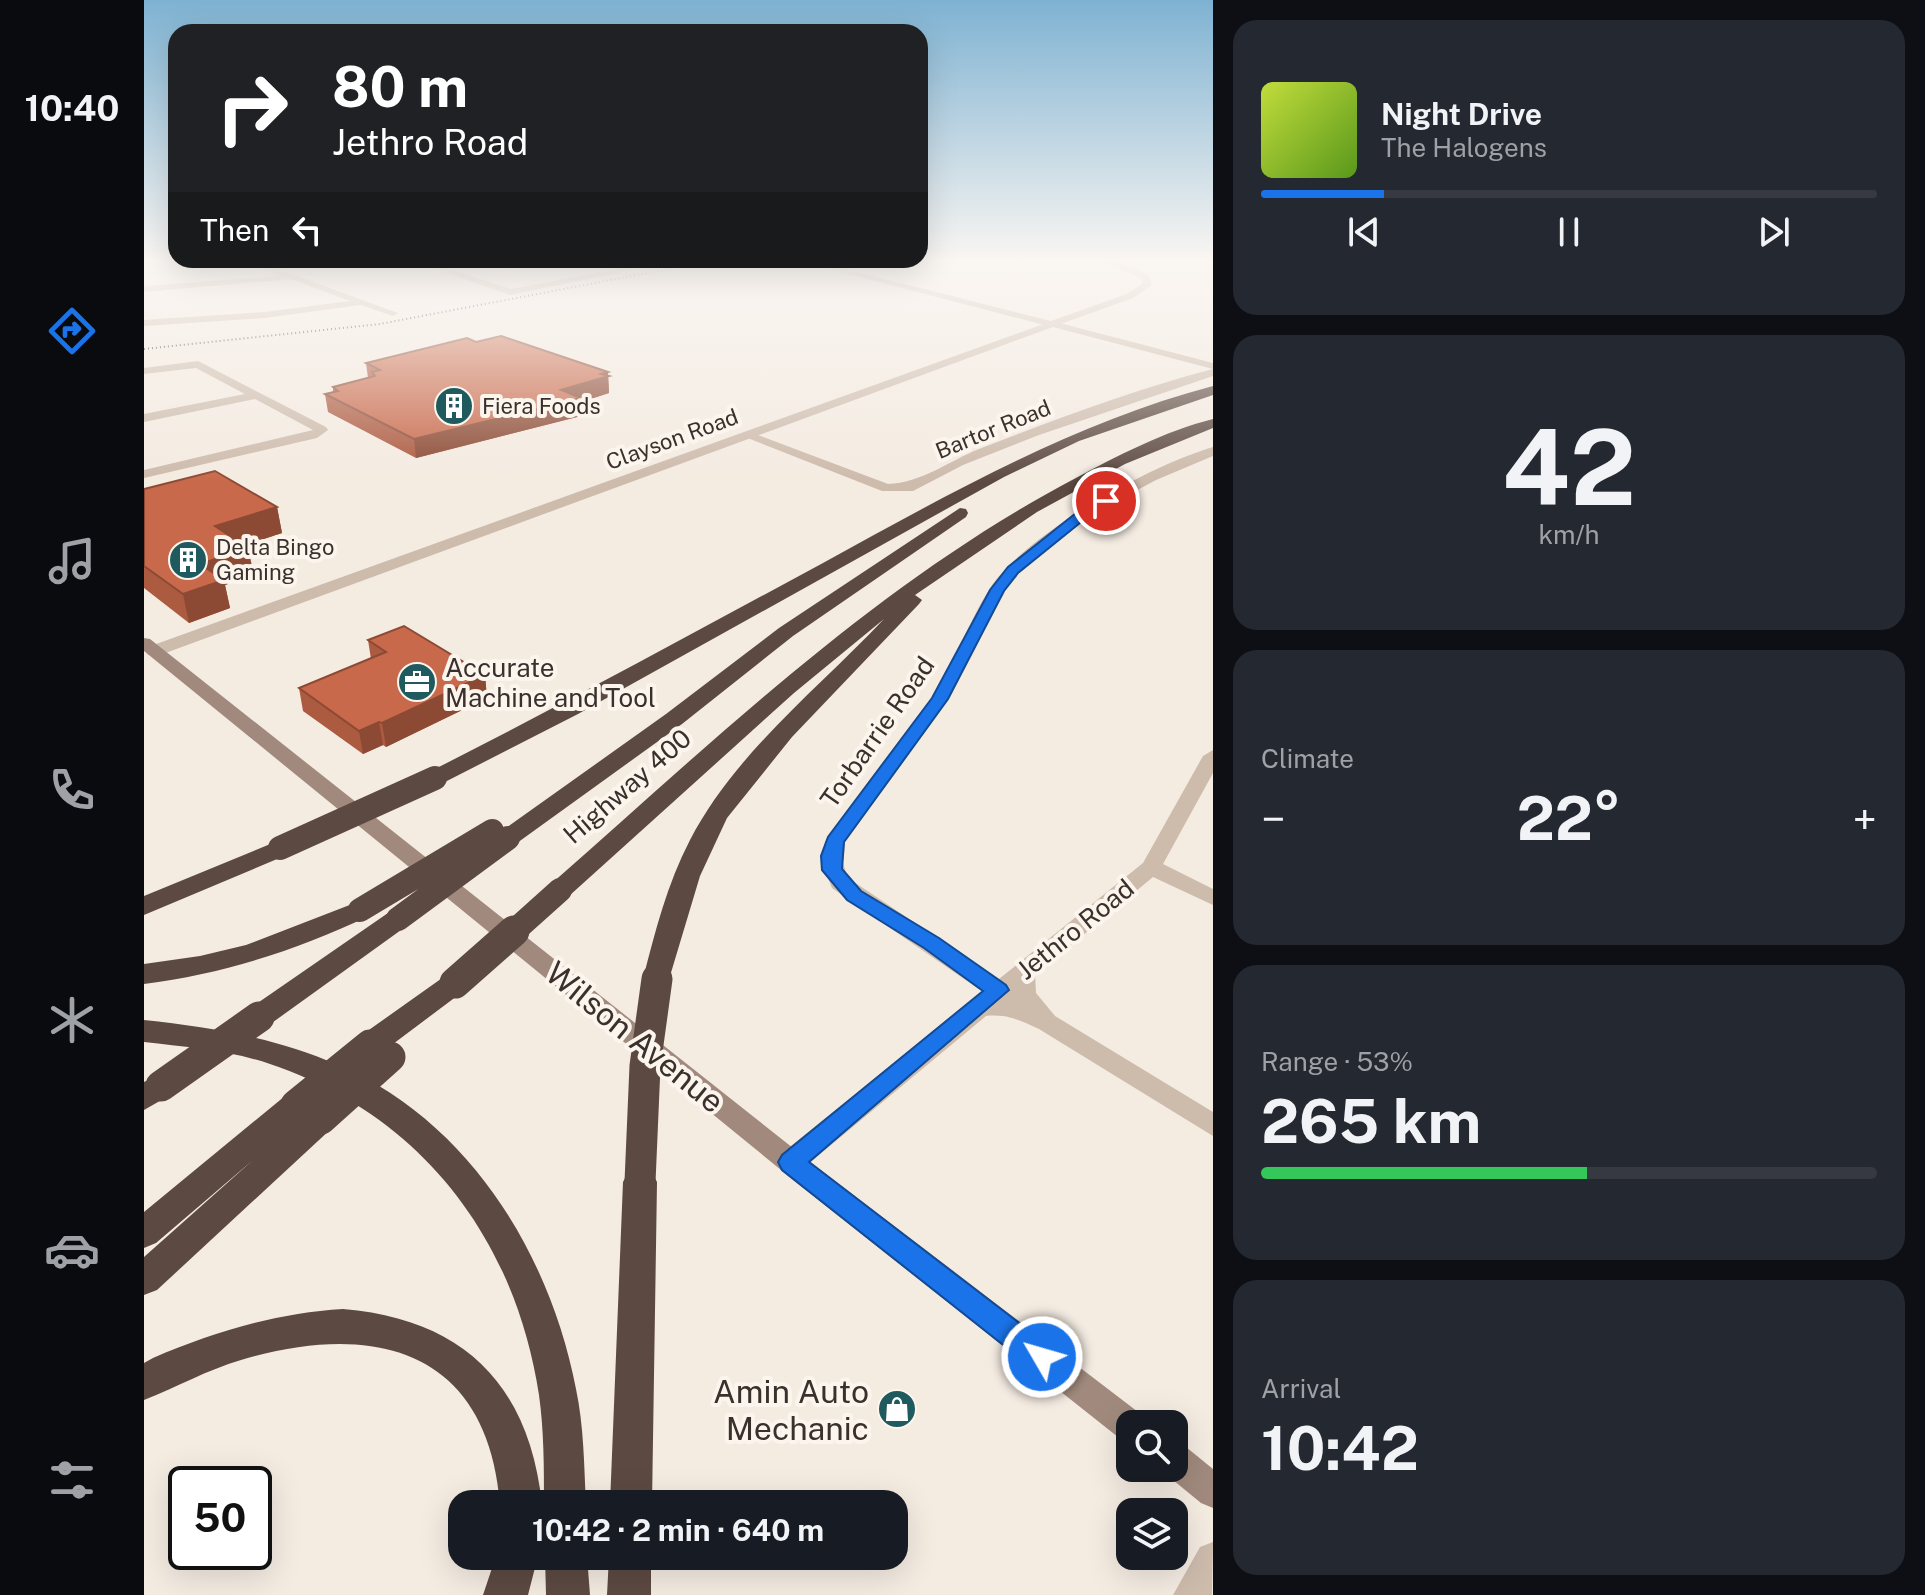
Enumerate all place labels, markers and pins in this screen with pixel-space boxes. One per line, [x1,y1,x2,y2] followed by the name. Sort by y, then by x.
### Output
[433,385,475,427] building icon: Fiera Foods
[482,393,601,419] place label: Fiera Foods
[1072,467,1140,535] pin
[216,534,334,585] place label: Delta Bingo Gaming
[167,539,209,581] building icon: Delta Bingo Gaming
[445,652,656,713] place label: Accurate Machine and Tool
[396,661,438,703] office icon: Accurate Machine and Tool
[713,1373,869,1447] place label: Amin Auto Mechanic
[876,1388,918,1430] shop icon: Amin Auto Mechanic

